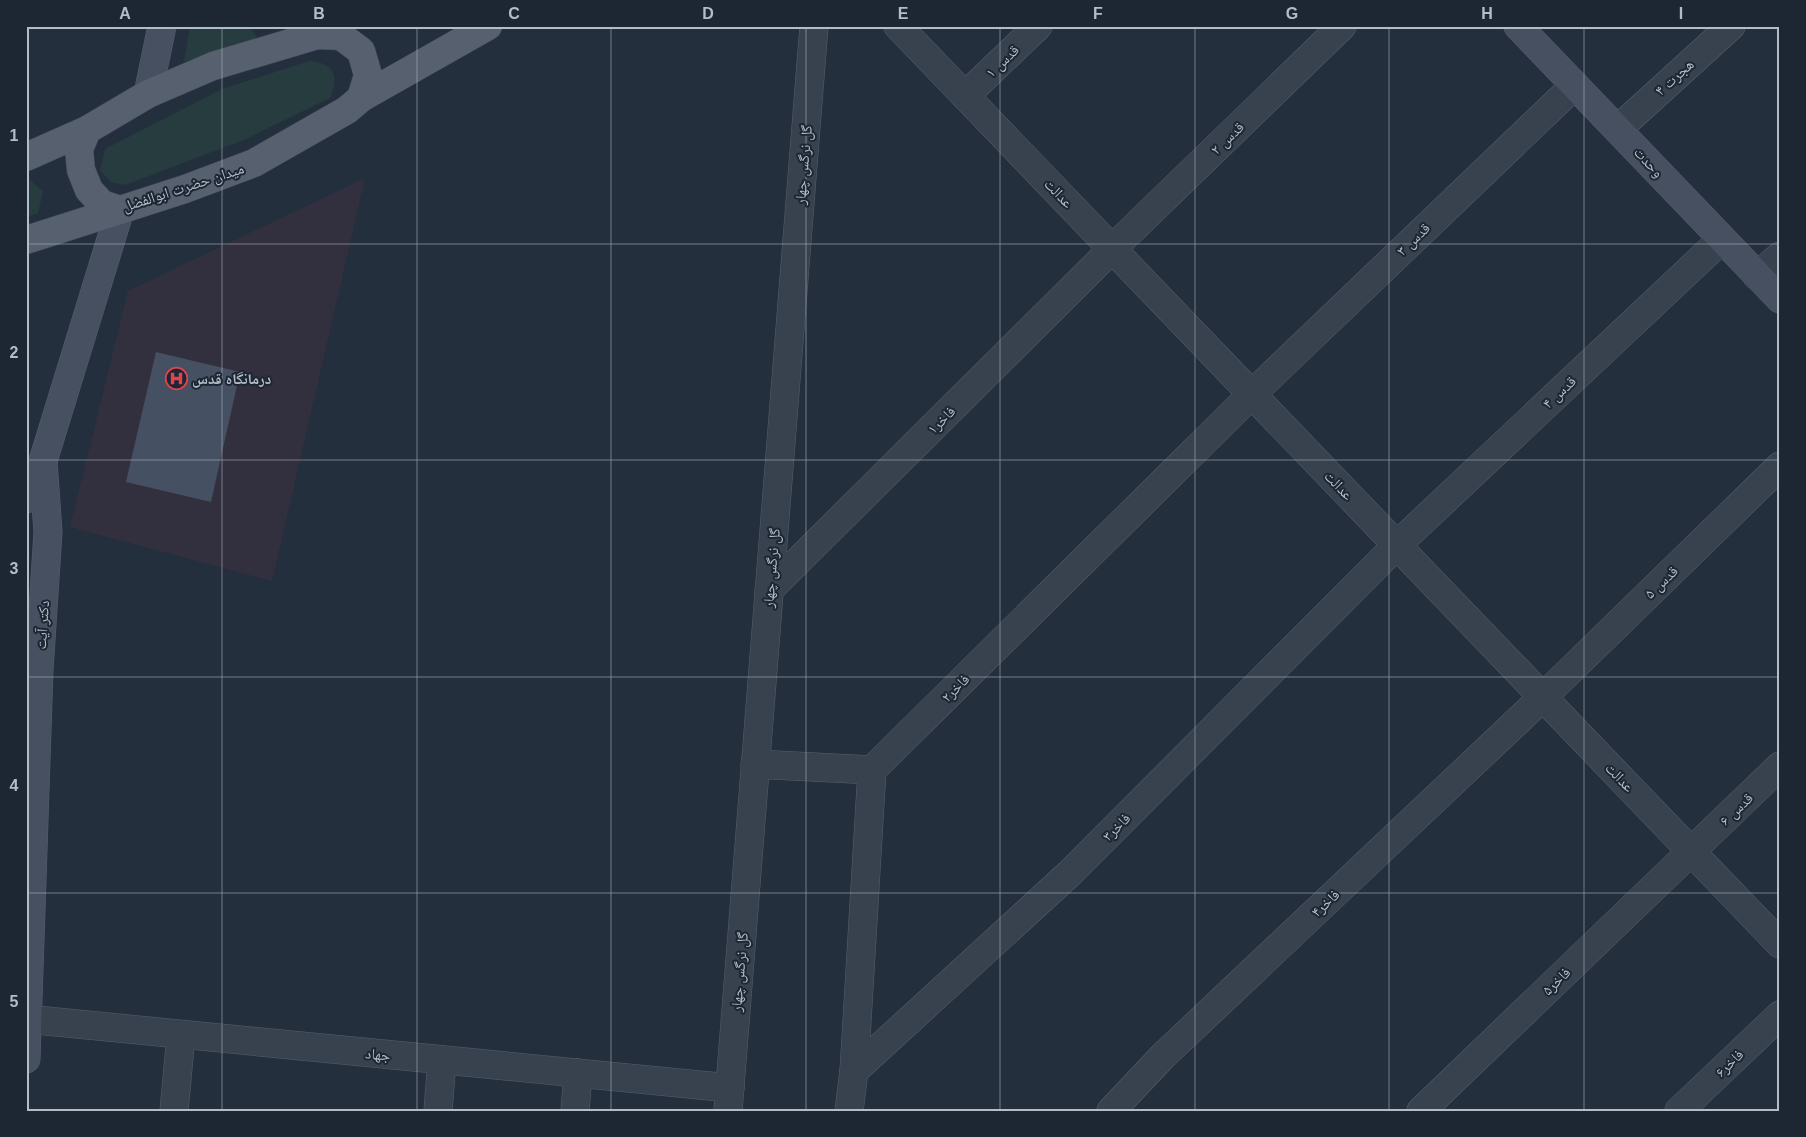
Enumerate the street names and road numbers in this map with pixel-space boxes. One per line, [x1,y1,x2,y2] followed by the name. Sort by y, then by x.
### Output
[982,41,1024,82] street label: قدس ۱
[1651,55,1698,100] street label: هجرت ۴
[1207,118,1249,159] street label: قدس ۲
[791,124,817,207] street label: گل نرگس چهار
[1630,143,1667,181] street label: وحدت
[120,159,247,217] street label: میدان حضرت ابوالفضل
[1041,175,1077,211] street label: عدالت
[1393,219,1435,260] street label: قدس ۳
[1539,372,1581,413] street label: قدس ۴
[924,403,959,438] street label: فاخر۱
[1321,467,1357,503] street label: عدالت
[759,527,785,610] street label: گل نرگس چهار
[1641,562,1683,603] street label: قدس ۵
[32,600,53,650] street label: دکتر آیت
[938,671,973,706] street label: فاخر۲
[1602,759,1638,795] street label: عدالت
[1716,789,1758,830] street label: قدس ۶
[1099,810,1134,845] street label: فاخر۳
[1307,886,1343,921] street label: فاخر۴
[727,931,753,1014] street label: گل نرگس چهار
[1538,964,1574,999] street label: فاخر۵
[364,1044,392,1065] street label: جهاد
[1711,1046,1747,1081] street label: فاخر۶

